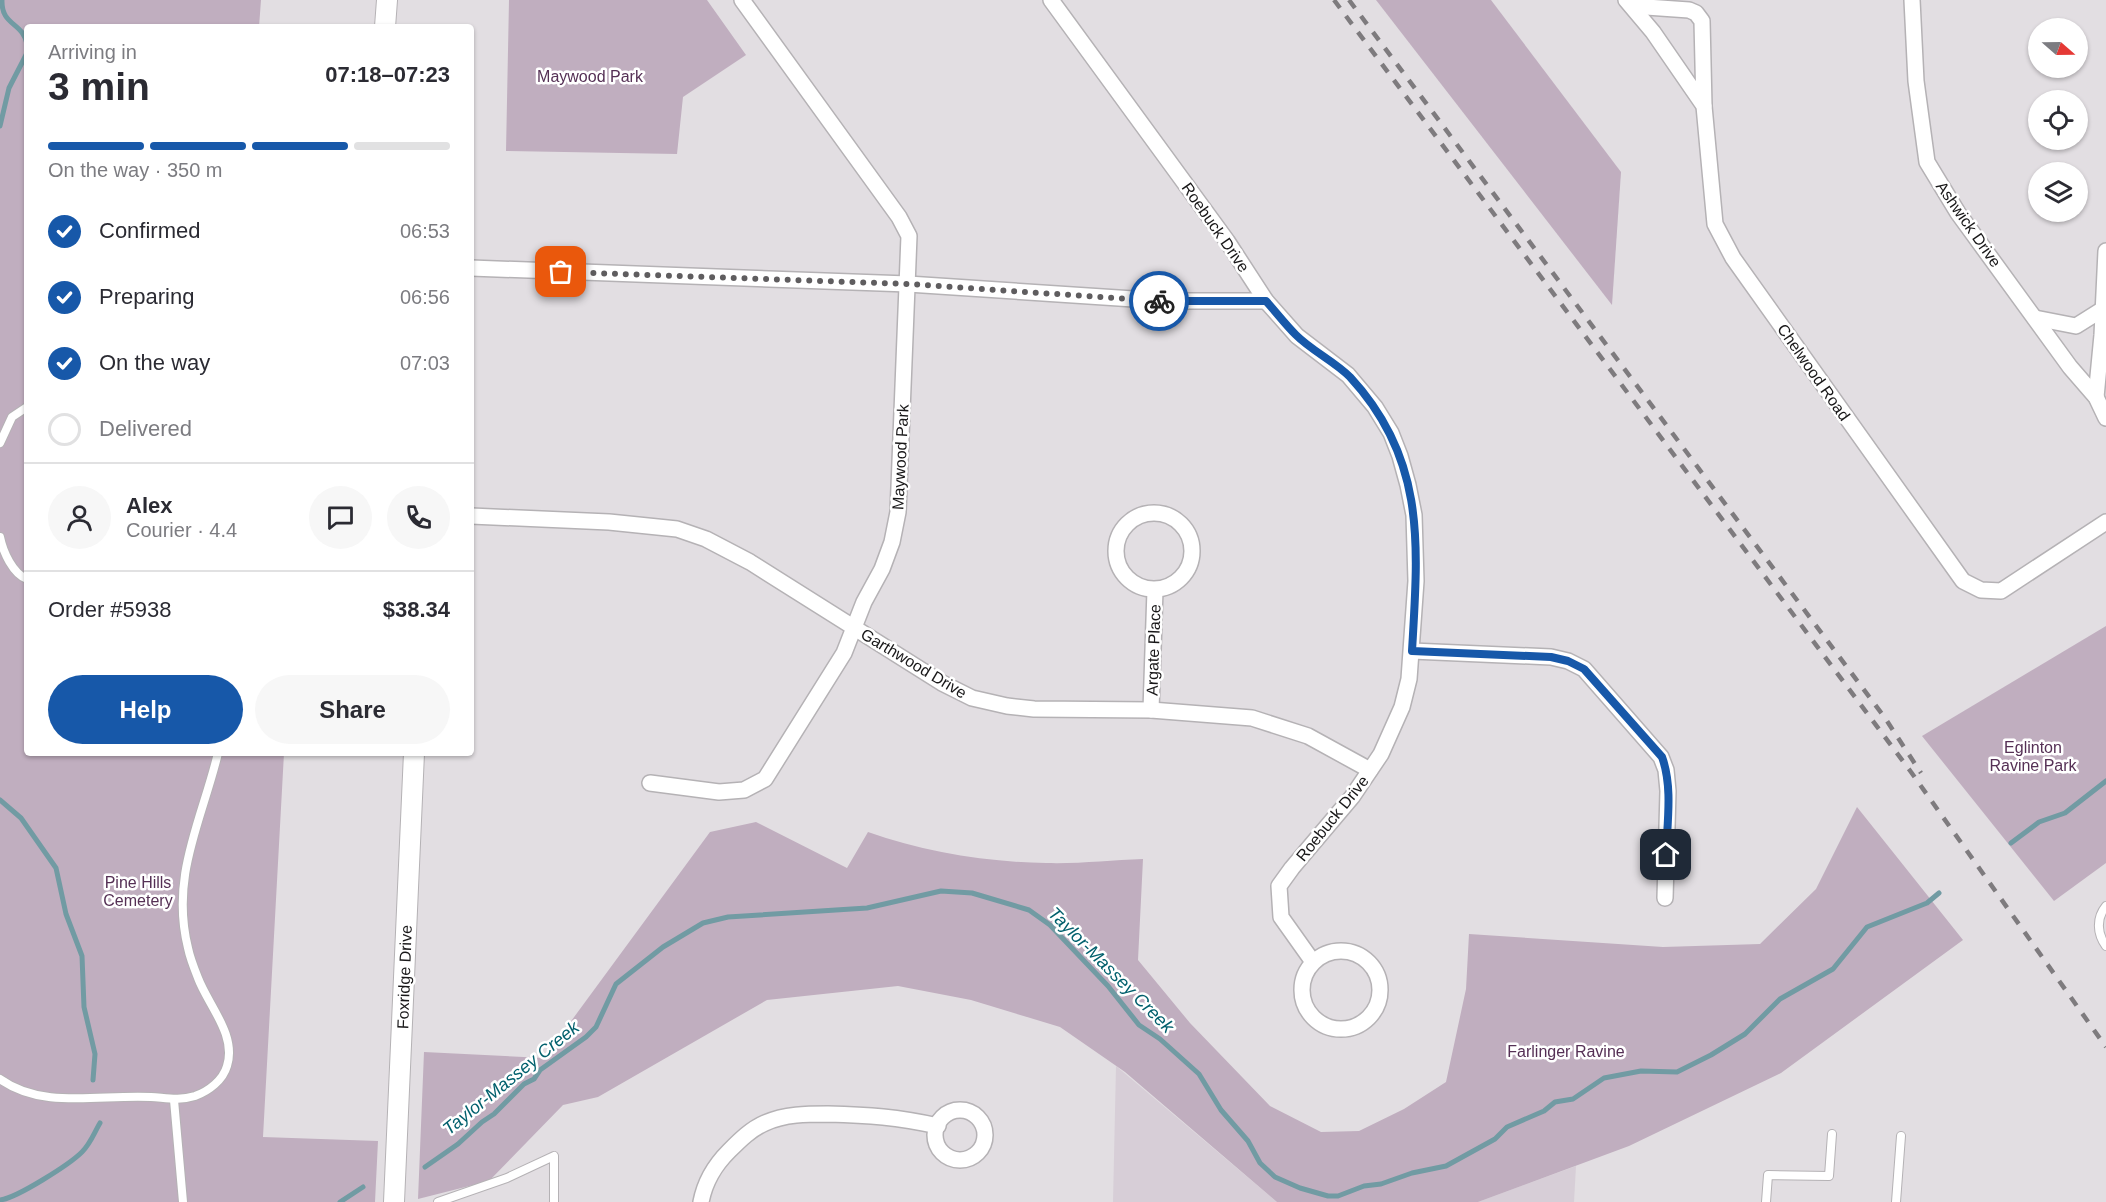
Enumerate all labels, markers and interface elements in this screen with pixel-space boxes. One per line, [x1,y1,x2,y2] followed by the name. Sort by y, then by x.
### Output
[2028,18,2088,78] north arrow
[2028,18,2088,222] map controls
[48,41,137,63] text: Arriving in
[325,62,450,87] text: 07:18–07:23
[48,65,150,108] text: 3 min
[537,68,644,85] park label: Maywood Park
[2028,90,2088,150] button: locate
[48,159,223,181] text: On the way · 350 m
[2028,162,2088,222] button: layers
[1933,178,2004,270] street label: Ashwick Drive
[1179,179,1253,275] street label: Roebuck Drive
[48,215,81,248] icon: check
[99,218,200,243] text: Confirmed
[400,220,450,242] text: 06:53
[535,246,586,297] pin
[544,255,577,288] icon: bag
[1129,271,1189,331] courier
[48,281,81,314] icon: check
[99,284,194,309] text: Preparing
[1143,285,1176,318] icon: bike
[400,286,450,308] text: 06:56
[1774,321,1853,424] street label: Chelwood Road
[48,347,81,380] icon: check
[99,350,210,375] text: On the way
[400,352,450,374] text: 07:03
[889,403,912,510] street label: Maywood Park
[99,416,192,441] text: Delivered
[48,486,111,549] button: person
[309,486,372,549] button: chat
[387,486,450,549] button: phone
[126,493,172,518] text: Alex
[126,519,237,541] text: Courier · 4.4
[48,597,172,622] text: Order #5938
[383,597,450,622] text: $38.34
[1143,604,1164,696] street label: Argate Place
[858,625,970,702] street label: Garthwood Drive
[48,675,243,744] button: Help
[255,675,450,744] button: Share
[1989,739,2078,774] park label: Eglinton Ravine Park
[1293,772,1372,864] street label: Roebuck Drive
[1640,829,1691,880] pin
[1649,838,1682,871] icon: home
[103,874,173,909] park label: Pine Hills Cemetery
[1044,903,1179,1038] water label: Taylor-Massey Creek
[394,925,415,1029] street label: Foxridge Drive
[439,1016,584,1139] water label: Taylor-Massey Creek
[1507,1043,1625,1060] park label: Farlinger Ravine

